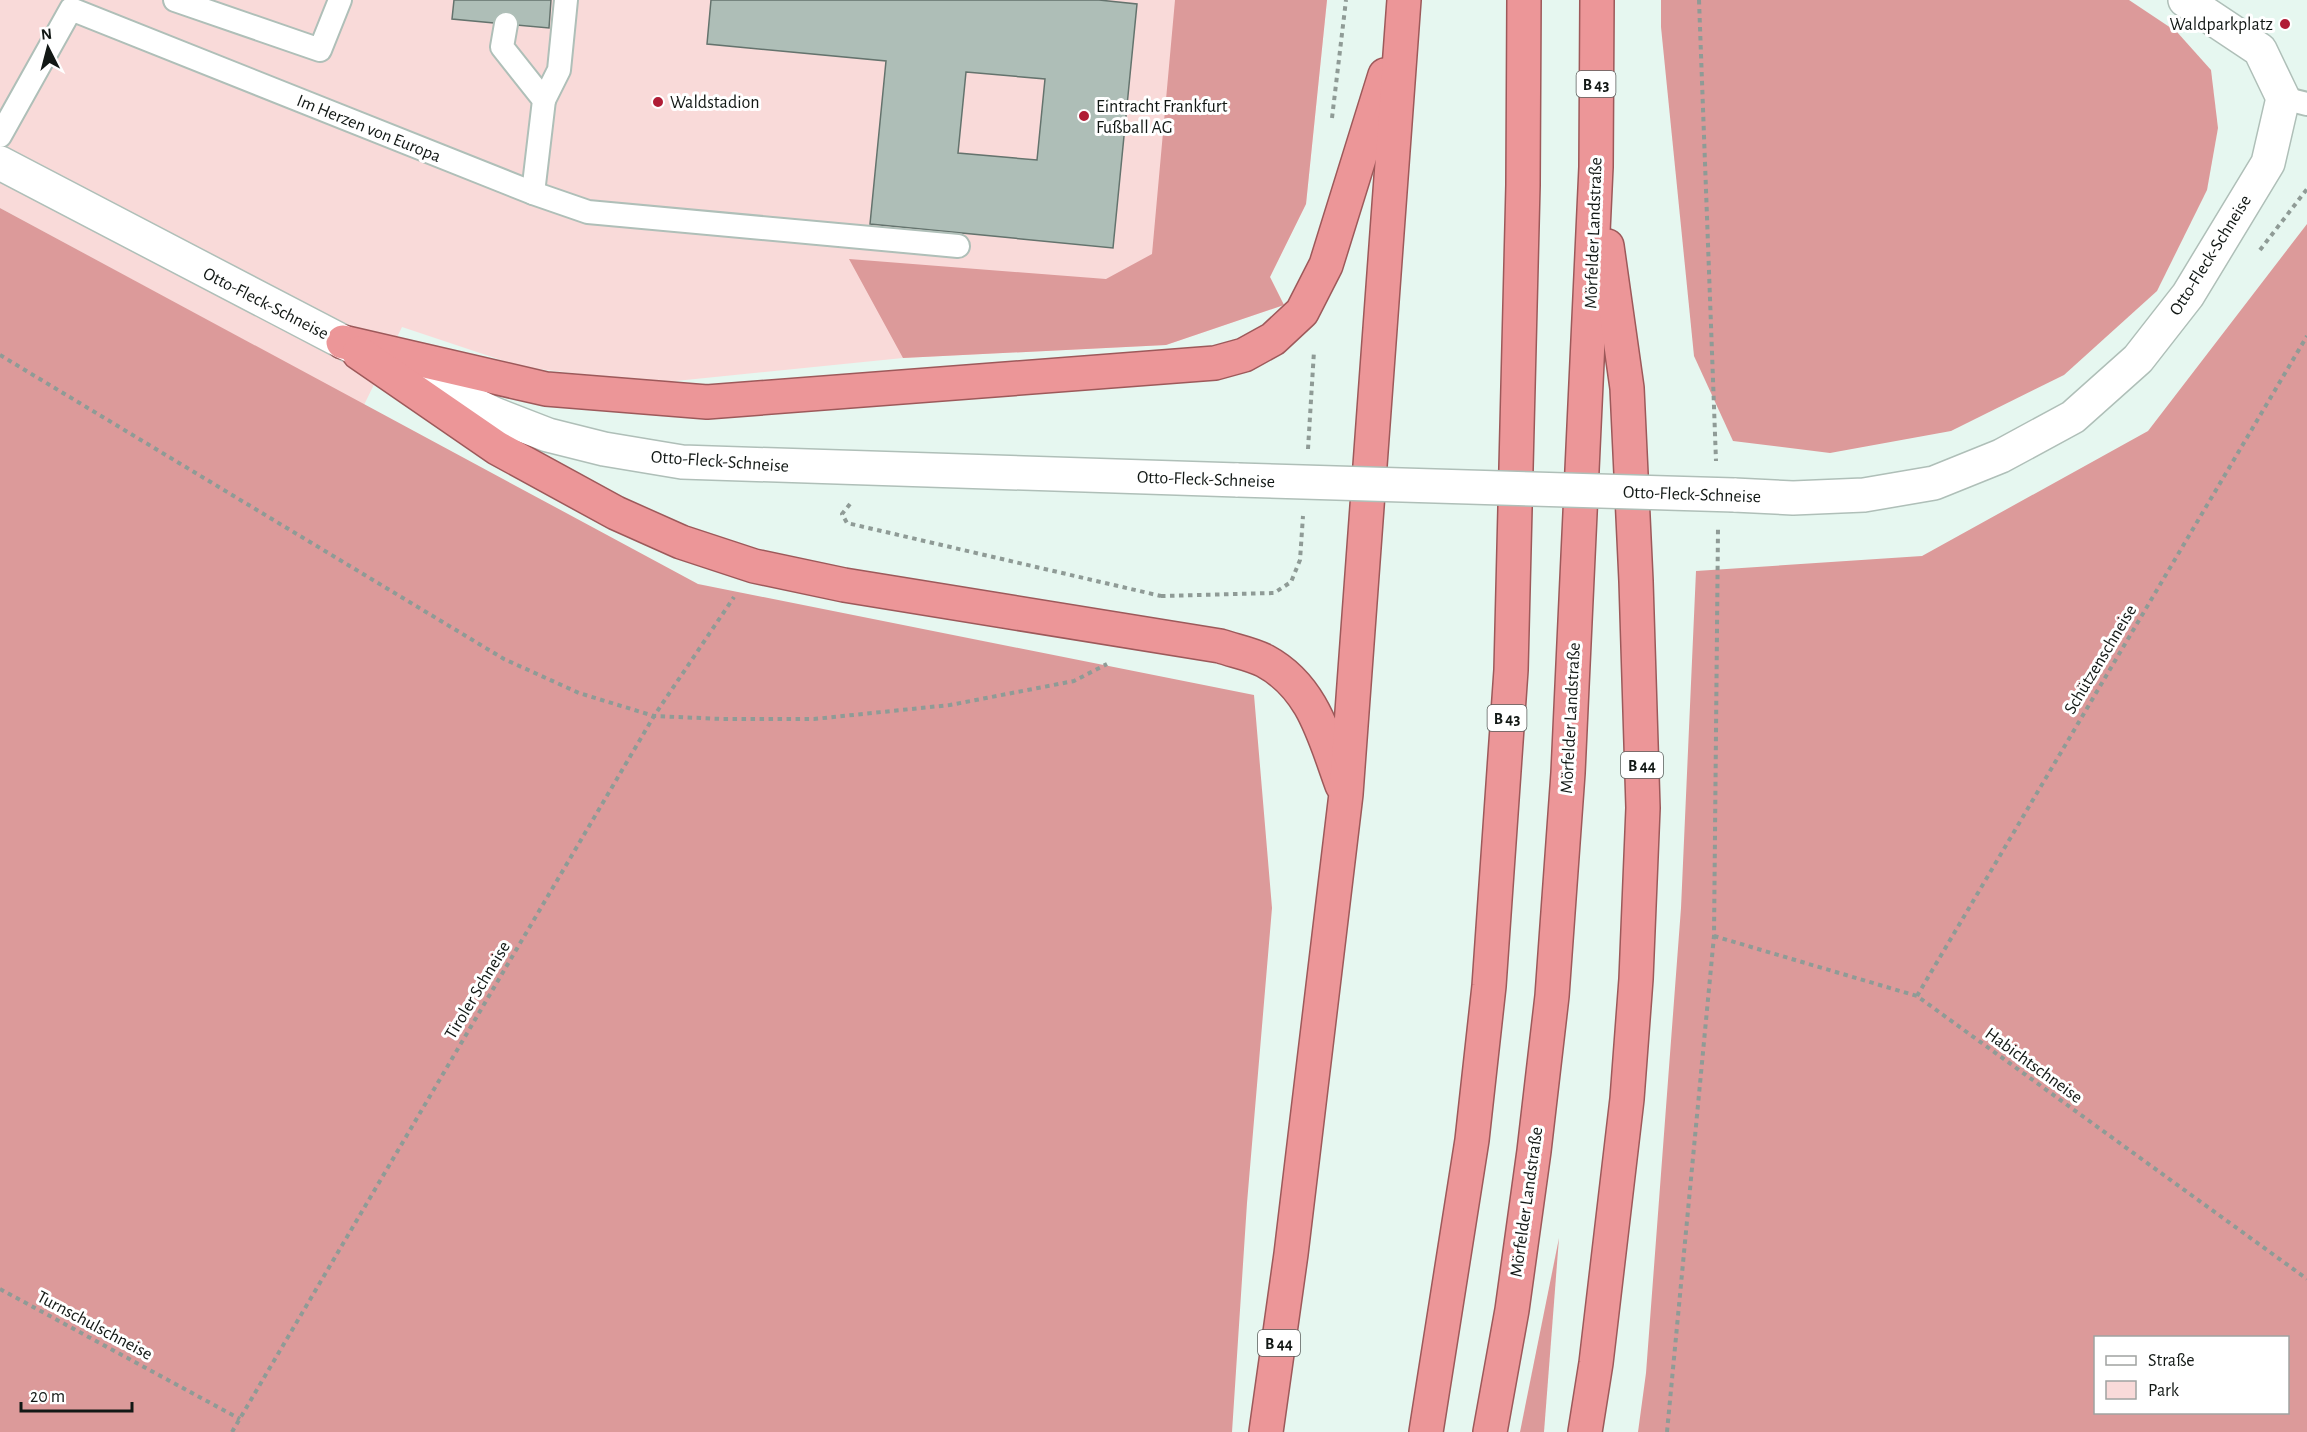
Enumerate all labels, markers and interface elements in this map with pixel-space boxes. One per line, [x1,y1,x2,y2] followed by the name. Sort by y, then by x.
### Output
[2169,16,2273,34] place label: Waldparkplatz
[2278,17,2292,31] marker: Waldparkplatz
[18,18,78,78] north arrow
[40,26,53,43] text: N
[1576,71,1616,97] road number: B 43
[294,92,443,166] street label: Im Herzen von Europa
[670,94,760,112] place label: Waldstadion
[651,95,665,109] marker: Waldstadion
[1096,98,1228,137] place label: Eintracht Frankfurt Fußball AG
[1077,109,1091,123] marker: Eintracht Frankfurt Fußball AG
[1582,157,1606,309] street label: Mörfelder Landstraße
[2167,192,2255,319] street label: Otto-Fleck-Schneise
[200,264,331,343] street label: Otto-Fleck-Schneise
[650,448,790,476] street label: Otto-Fleck-Schneise
[1137,469,1275,491] street label: Otto-Fleck-Schneise
[1623,484,1761,506] street label: Otto-Fleck-Schneise
[2061,602,2140,717] street label: Schützenschneise
[1558,642,1584,794] street label: Mörfelder Landstraße
[1488,705,1526,731] road number: B 43
[1621,752,1663,778] road number: B 44
[442,939,514,1043] street label: Tiroler Schneise
[1981,1025,2085,1107] street label: Habichtschneise
[1508,1126,1546,1278] street label: Mörfelder Landstraße
[34,1288,155,1364] street label: Turnschulschneise
[1258,1330,1300,1356] road number: B 44
[2094,1336,2289,1414] legend
[2148,1352,2194,1370] text: Straße
[21,1375,132,1413] scale bar
[2148,1382,2180,1400] text: Park
[30,1388,65,1406] text: 20 m

